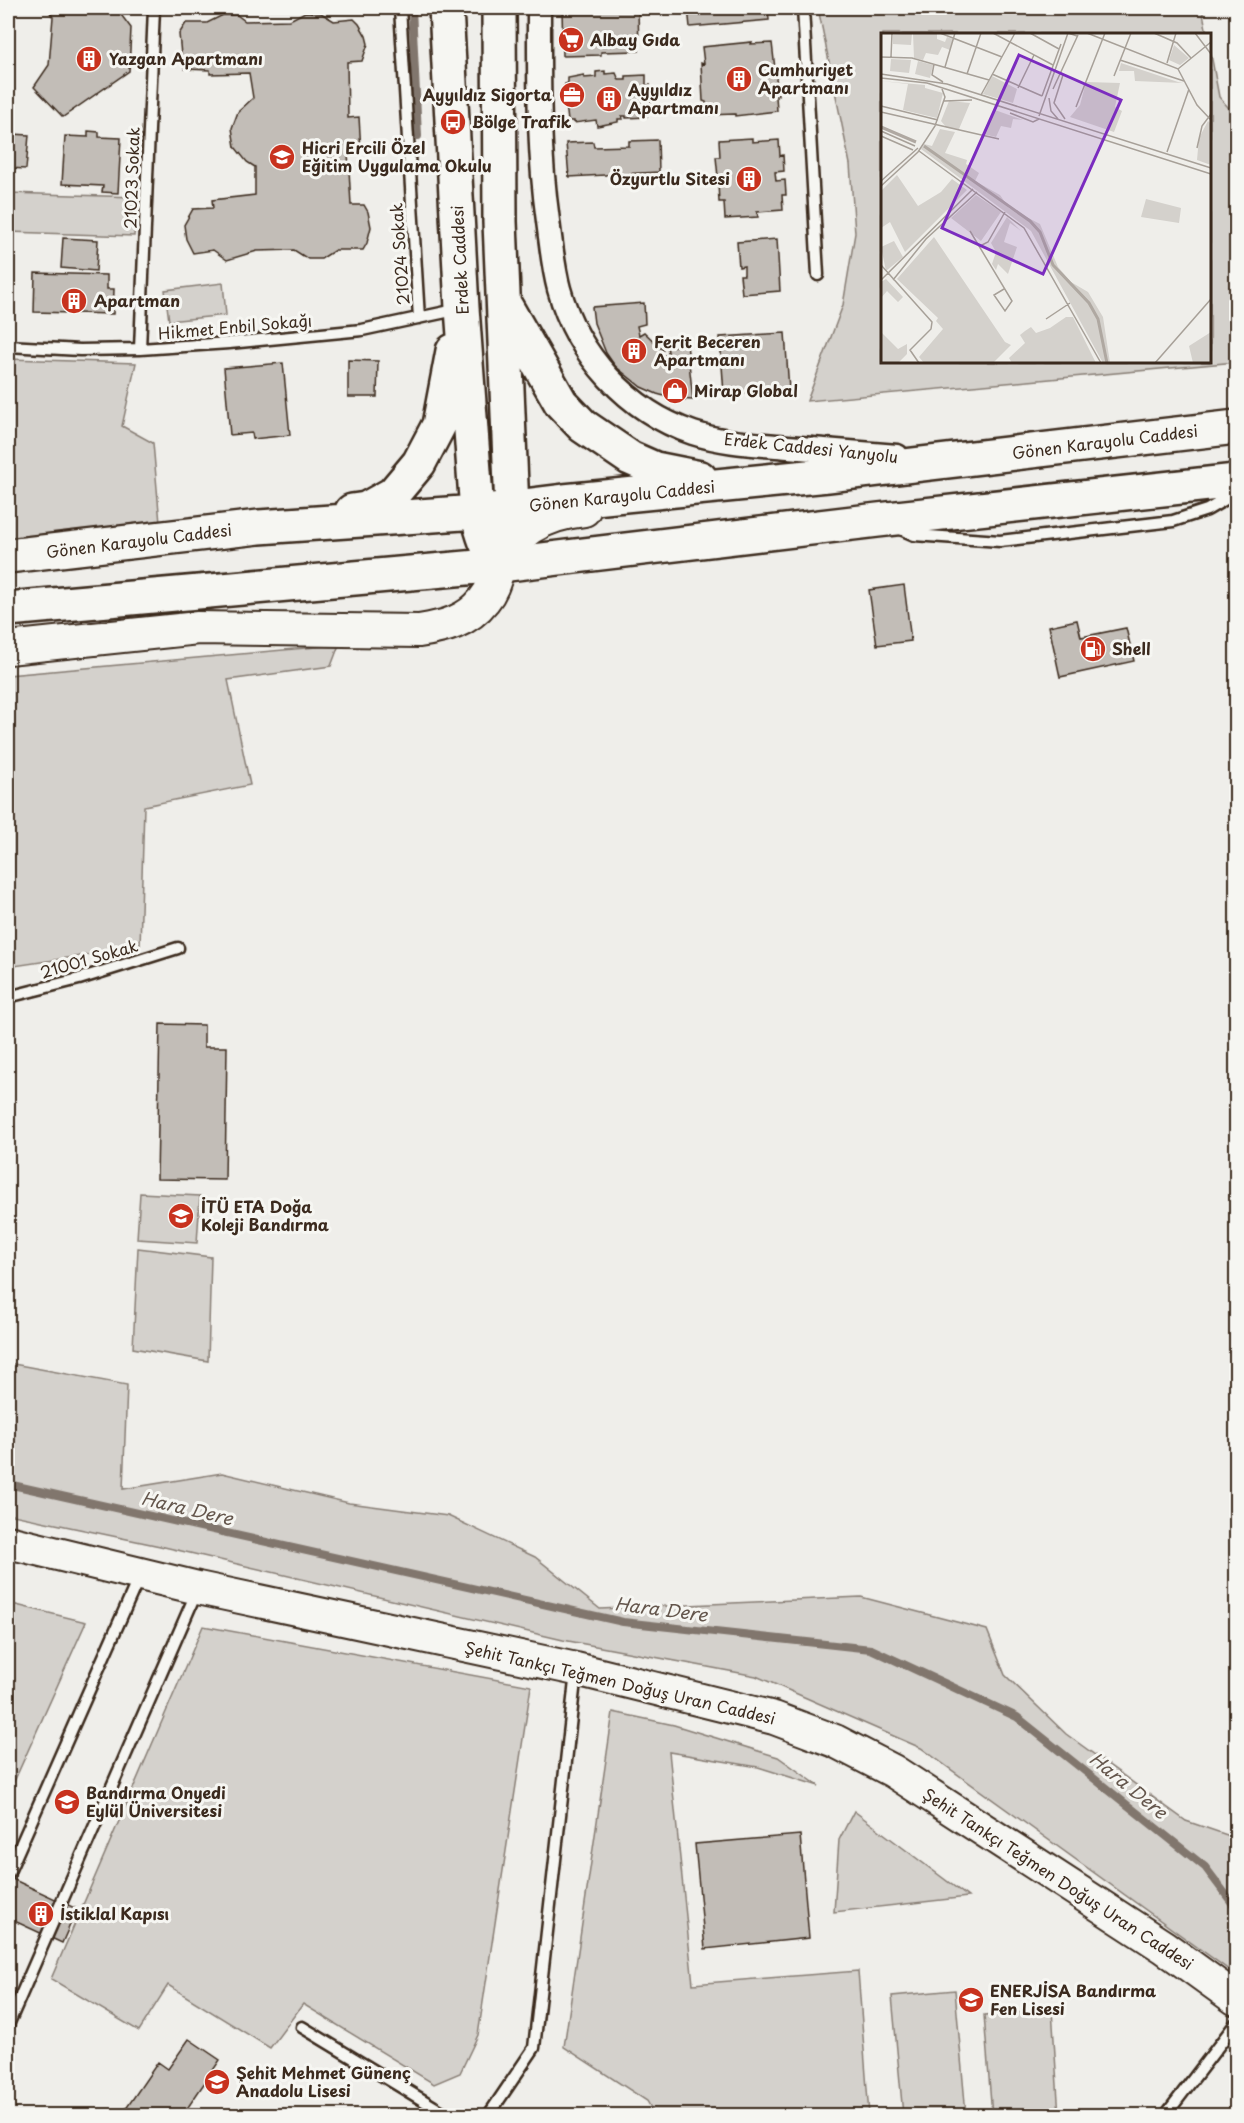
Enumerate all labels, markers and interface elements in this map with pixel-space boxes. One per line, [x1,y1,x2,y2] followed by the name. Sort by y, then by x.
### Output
[556,25,586,55] supermarket icon: Albay Gıda
[589,27,680,51] place label: Albay Gıda
[881,33,1211,363] inset map
[74,44,104,74] building icon: Yazgan Apartmanı
[109,46,263,70] place label: Yazgan Apartmanı
[758,57,853,99] place label: Cumhuriyet Apartmanı
[724,64,754,94] building icon: Cumhuriyet Apartmanı
[628,77,719,119] place label: Ayyıldız Apartmanı
[557,80,587,110] office icon: Ayyıldız Sigorta
[423,82,552,106] place label: Ayyıldız Sigorta
[594,84,624,114] building icon: Ayyıldız Apartmanı
[438,107,468,137] bus stop icon: Bölge Trafik
[472,109,572,133] place label: Bölge Trafik
[117,126,145,230] street label: 21023 Sokak
[302,135,492,177] place label: Hicri Ercili Özel Eğitim Uygulama Okulu
[267,142,297,172] school or university icon: Hicri Ercili Özel Eğitim Uygulama Okulu
[734,164,764,194] building icon: Özyurtlu Sitesi
[610,166,730,190] place label: Özyurtlu Sitesi
[383,202,415,306] street label: 21024 Sokak
[444,205,474,315] street label: Erdek Caddesi
[59,286,89,316] building icon: Apartman
[94,288,180,312] place label: Apartman
[157,307,313,345] street label: Hikmet Enbil Sokağı
[654,329,761,371] place label: Ferit Beceren Apartmanı
[619,336,649,366] building icon: Ferit Beceren Apartmanı
[660,376,690,406] shop icon: Mirap Global
[694,378,798,402] place label: Mirap Global
[1011,418,1199,464] street label: Gönen Karayolu Caddesi
[723,426,899,468] street label: Erdek Caddesi Yanyolu
[528,473,716,517] street label: Gönen Karayolu Caddesi
[45,517,233,563] street label: Gönen Karayolu Caddesi
[1078,634,1108,664] fuel station icon: Shell
[1112,636,1151,660] place label: Shell
[37,933,141,983] street label: 21001 Sokak
[201,1194,329,1236] place label: İTÜ ETA Doğa Koleji Bandırma
[166,1201,196,1231] school or university icon: İTÜ ETA Doğa Koleji Bandırma
[139,1484,237,1531] water label: Hara Dere
[613,1589,710,1628] water label: Hara Dere
[462,1635,778,1730] street label: Şehit Tankçı Teğmen Doğuş Uran Caddesi
[1084,1745,1175,1825] water label: Hara Dere
[86,1780,226,1822] place label: Bandırma Onyedi Eylül Üniversitesi
[918,1781,1199,1975] street label: Şehit Tankçı Teğmen Doğuş Uran Caddesi
[52,1787,82,1817] school or university icon: Bandırma Onyedi Eylül Üniversitesi
[26,1899,56,1929] building icon: İstiklal Kapısı
[60,1901,169,1925] place label: İstiklal Kapısı
[990,1978,1156,2020] place label: ENERJİSA Bandırma Fen Lisesi
[956,1985,986,2015] school or university icon: ENERJİSA Bandırma Fen Lisesi
[236,2060,411,2102] place label: Şehit Mehmet Günenç Anadolu Lisesi
[202,2067,232,2097] school or university icon: Şehit Mehmet Günenç Anadolu Lisesi

